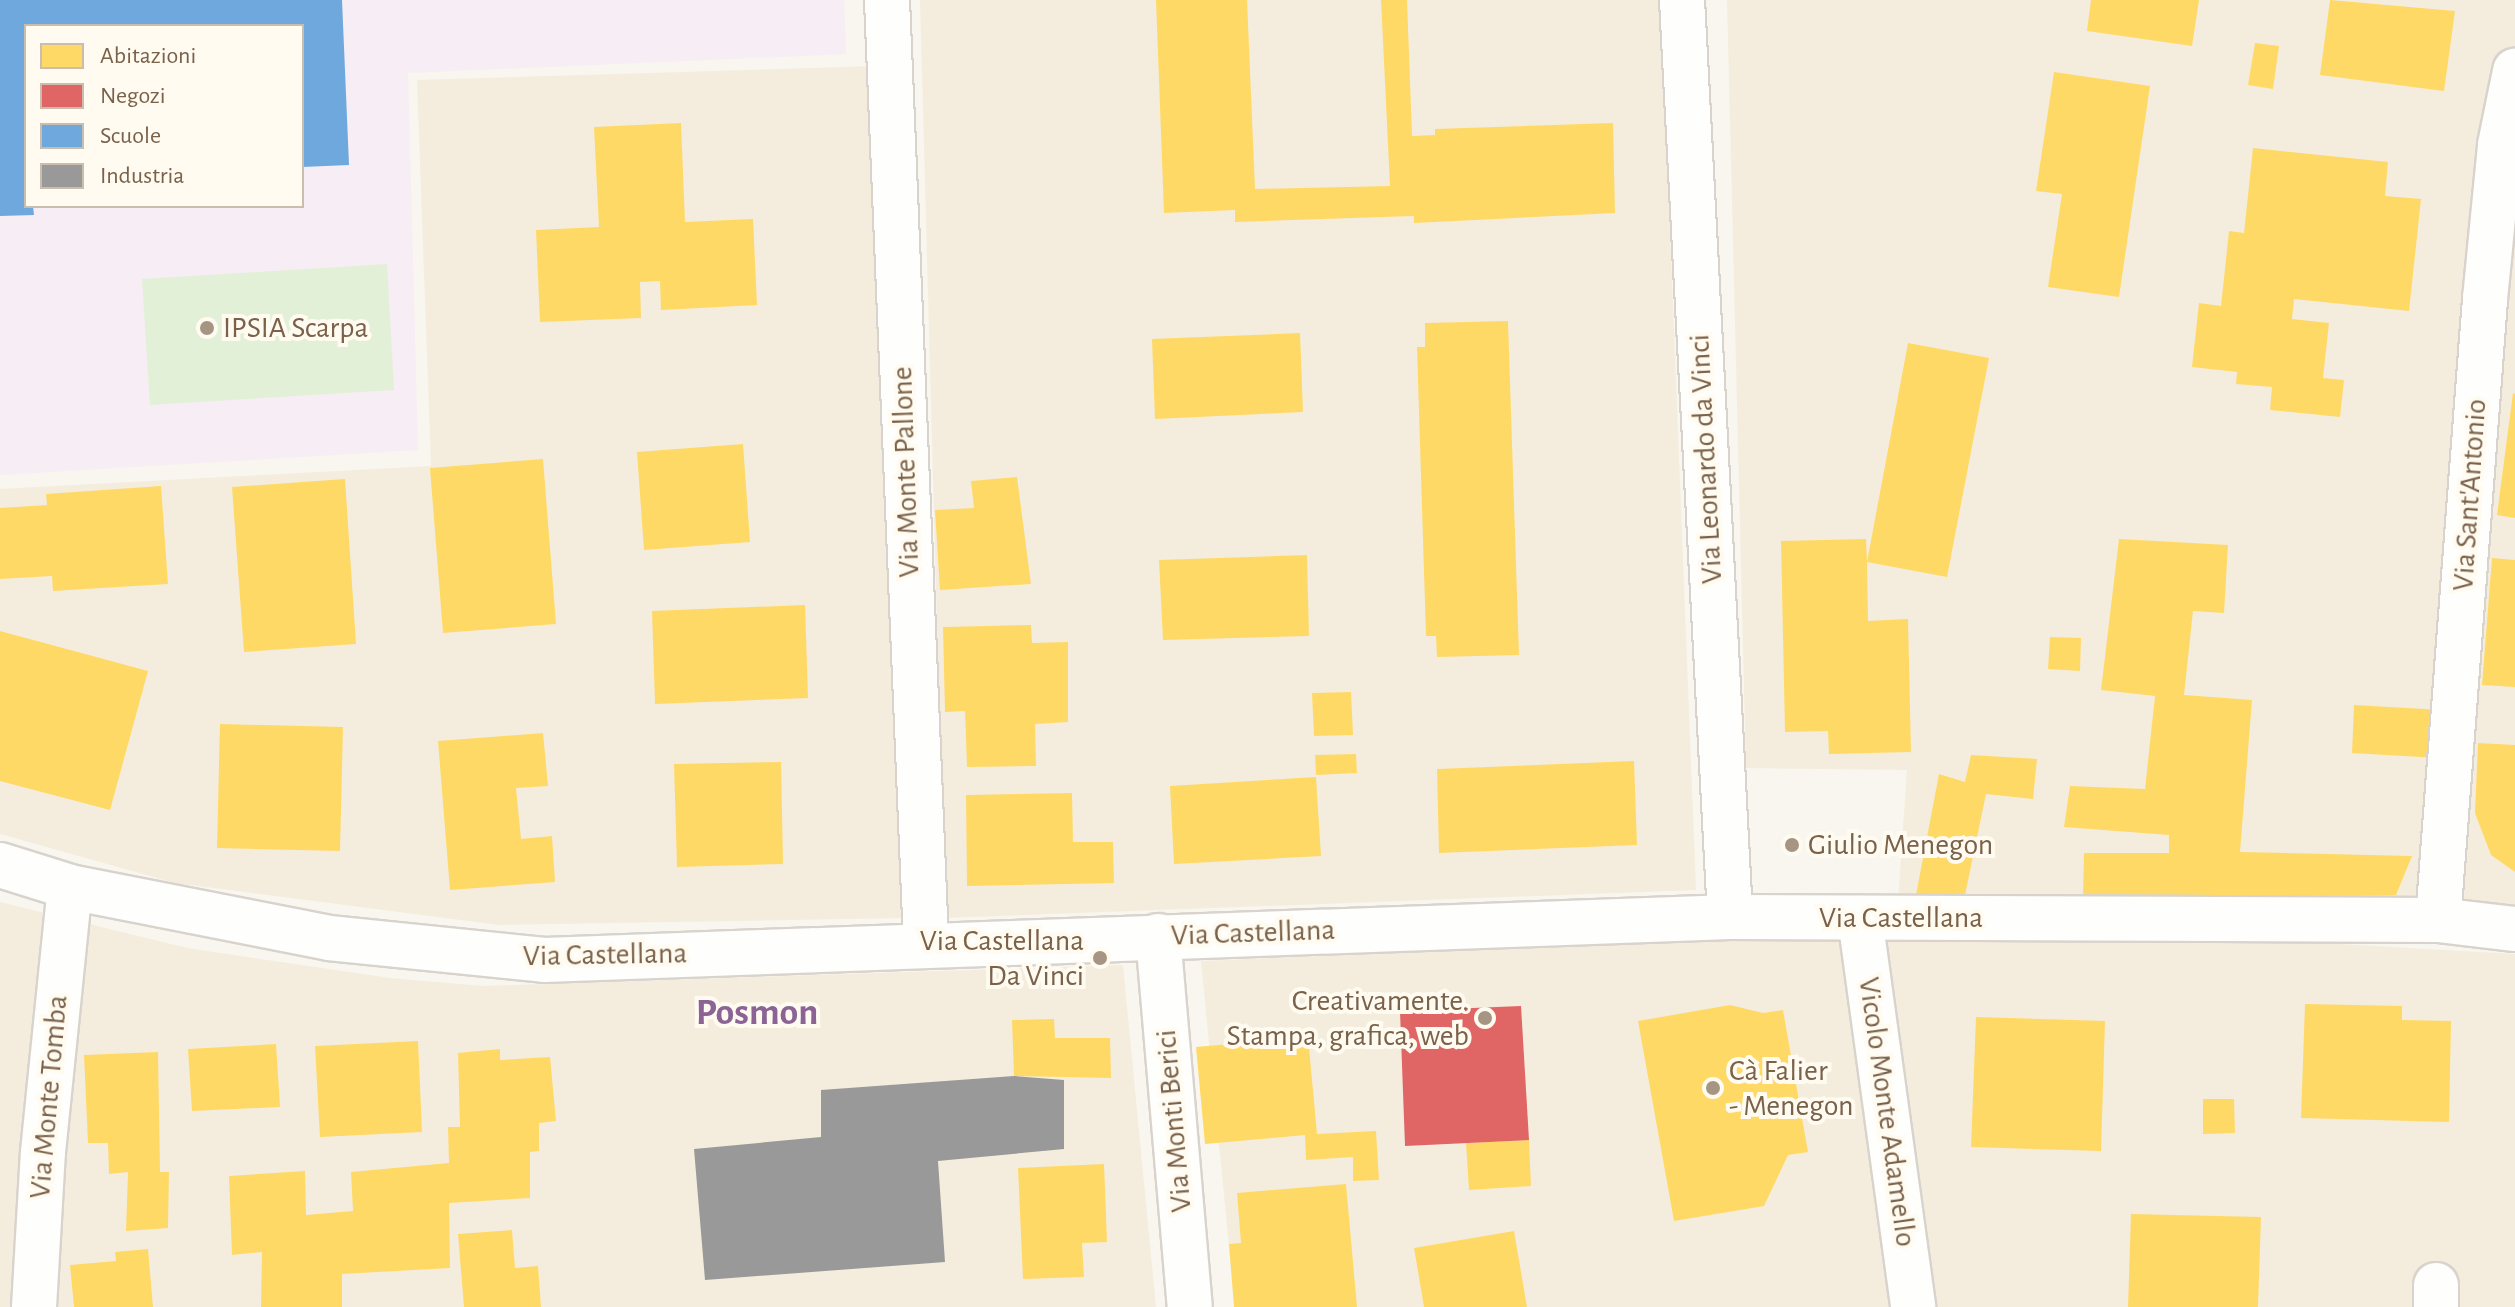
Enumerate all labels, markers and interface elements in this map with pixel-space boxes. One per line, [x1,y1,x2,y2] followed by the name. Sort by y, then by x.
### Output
[24,24,304,208] legend
[100,44,196,68] text: Abitazioni
[100,84,166,108] text: Negozi
[100,124,161,148] text: Scuole
[100,164,184,188] text: Industria
[223,310,368,346] place label: IPSIA Scarpa
[198,319,216,337] marker: IPSIA Scarpa
[1681,333,1731,585] street label: Via Leonardo da Vinci
[884,366,928,578] street label: Via Monte Pallone
[2445,398,2495,592] street label: Via Sant'Antonio
[1808,827,1993,863] place label: Giulio Menegon
[1783,836,1801,854] marker: Giulio Menegon
[1819,900,1983,936] street label: Via Castellana
[1170,912,1336,954] street label: Via Castellana
[920,923,1084,994] place label: Via Castellana Da Vinci
[523,936,687,974] street label: Via Castellana
[1091,949,1109,967] marker: Via Castellana Da Vinci
[1850,975,1924,1249] street label: Vicolo Monte Adamello
[1227,983,1469,1054] place label: Creativamente. Stampa, grafica, web
[696,991,818,1037] district label: Posmon
[22,994,76,1200] street label: Via Monte Tomba
[1476,1009,1494,1027] marker: Creativamente. Stampa, grafica, web
[1148,1028,1200,1214] street label: Via Monti Berici
[1729,1053,1854,1124] place label: Cà Falier - Menegon
[1704,1079,1722,1097] marker: Cà Falier - Menegon

